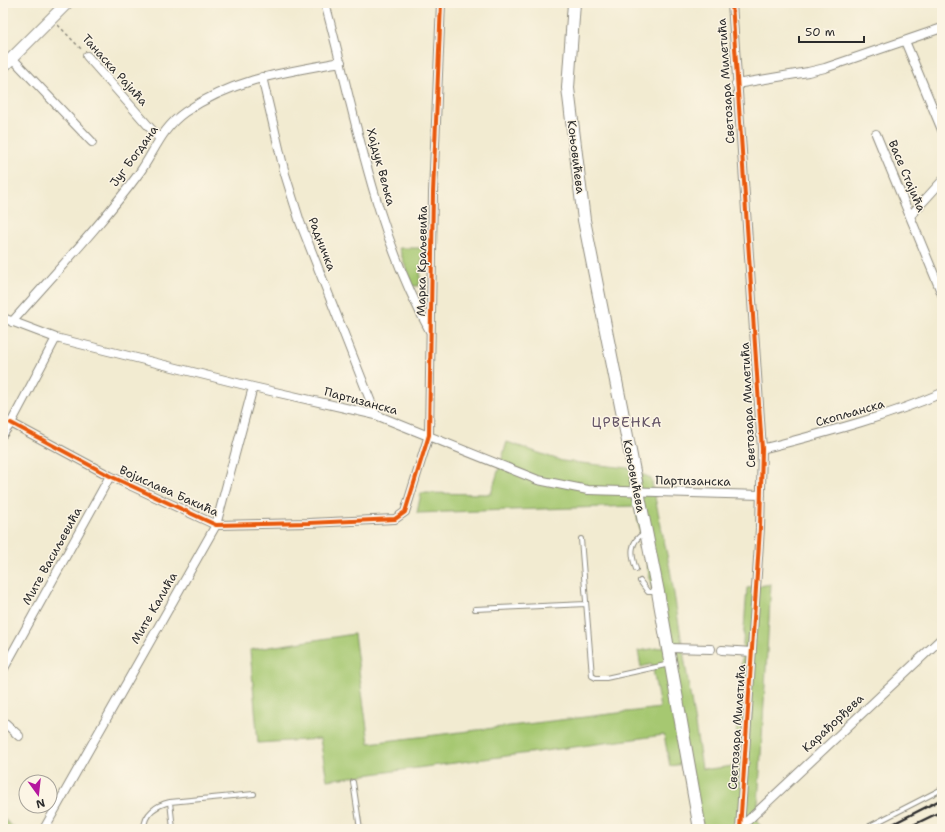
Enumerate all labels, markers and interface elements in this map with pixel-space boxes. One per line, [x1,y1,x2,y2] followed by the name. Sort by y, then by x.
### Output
[714,17,738,144] street label: Светозара Милетића
[799,18,864,44] scale bar
[805,24,835,40] text: 50 m
[79,31,152,110] street label: Танаска Рајића
[564,119,589,195] street label: Коњовићева
[106,122,162,190] street label: Југ Богдана
[363,126,399,208] street label: Хајдук Вељка
[885,138,930,215] street label: Васе Стајића
[413,205,431,317] street label: Марка Краљевића
[304,215,340,274] street label: Радничка
[737,341,759,468] street label: Светозара Милетића
[323,384,400,419] street label: Партизанска
[814,395,887,430] street label: Скопљанска
[592,413,662,431] district label: ЦРВЕНКА
[619,438,649,514] street label: Коњовићева
[117,462,222,520] street label: Војислава Бакића
[655,472,731,490] street label: Партизанска
[19,504,86,608] street label: Мите Васиљевића
[127,569,181,647] street label: Мите Калића
[725,663,749,790] street label: Светозара Милетића
[799,690,867,756] street label: Карађорђева
[18,774,58,814] north arrow
[34,795,47,812] text: N

